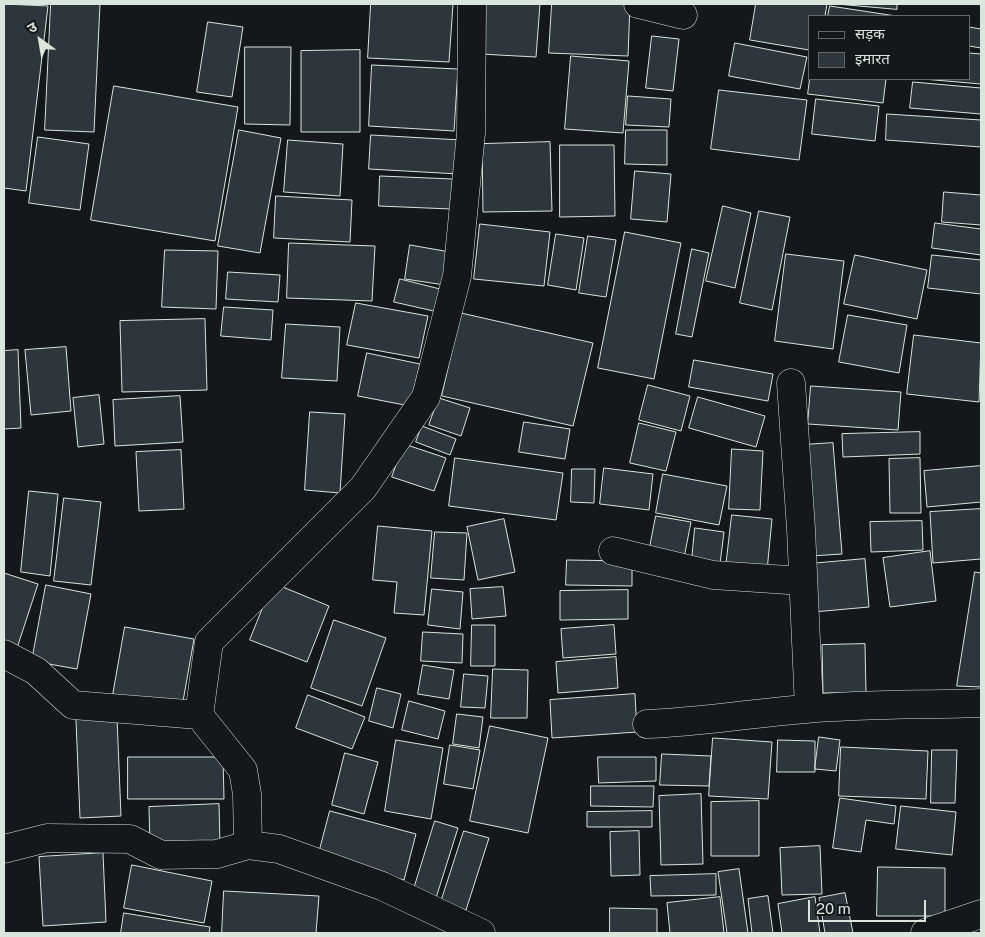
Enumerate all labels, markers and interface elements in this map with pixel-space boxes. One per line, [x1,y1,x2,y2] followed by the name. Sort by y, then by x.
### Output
[15,15,65,65] north arrow
[808,15,970,80] legend
[24,18,40,36] text: उ
[855,25,885,42] text: सड़क
[855,50,890,67] text: इमारत
[810,890,928,922] scale bar
[816,900,851,917] text: 20 m

